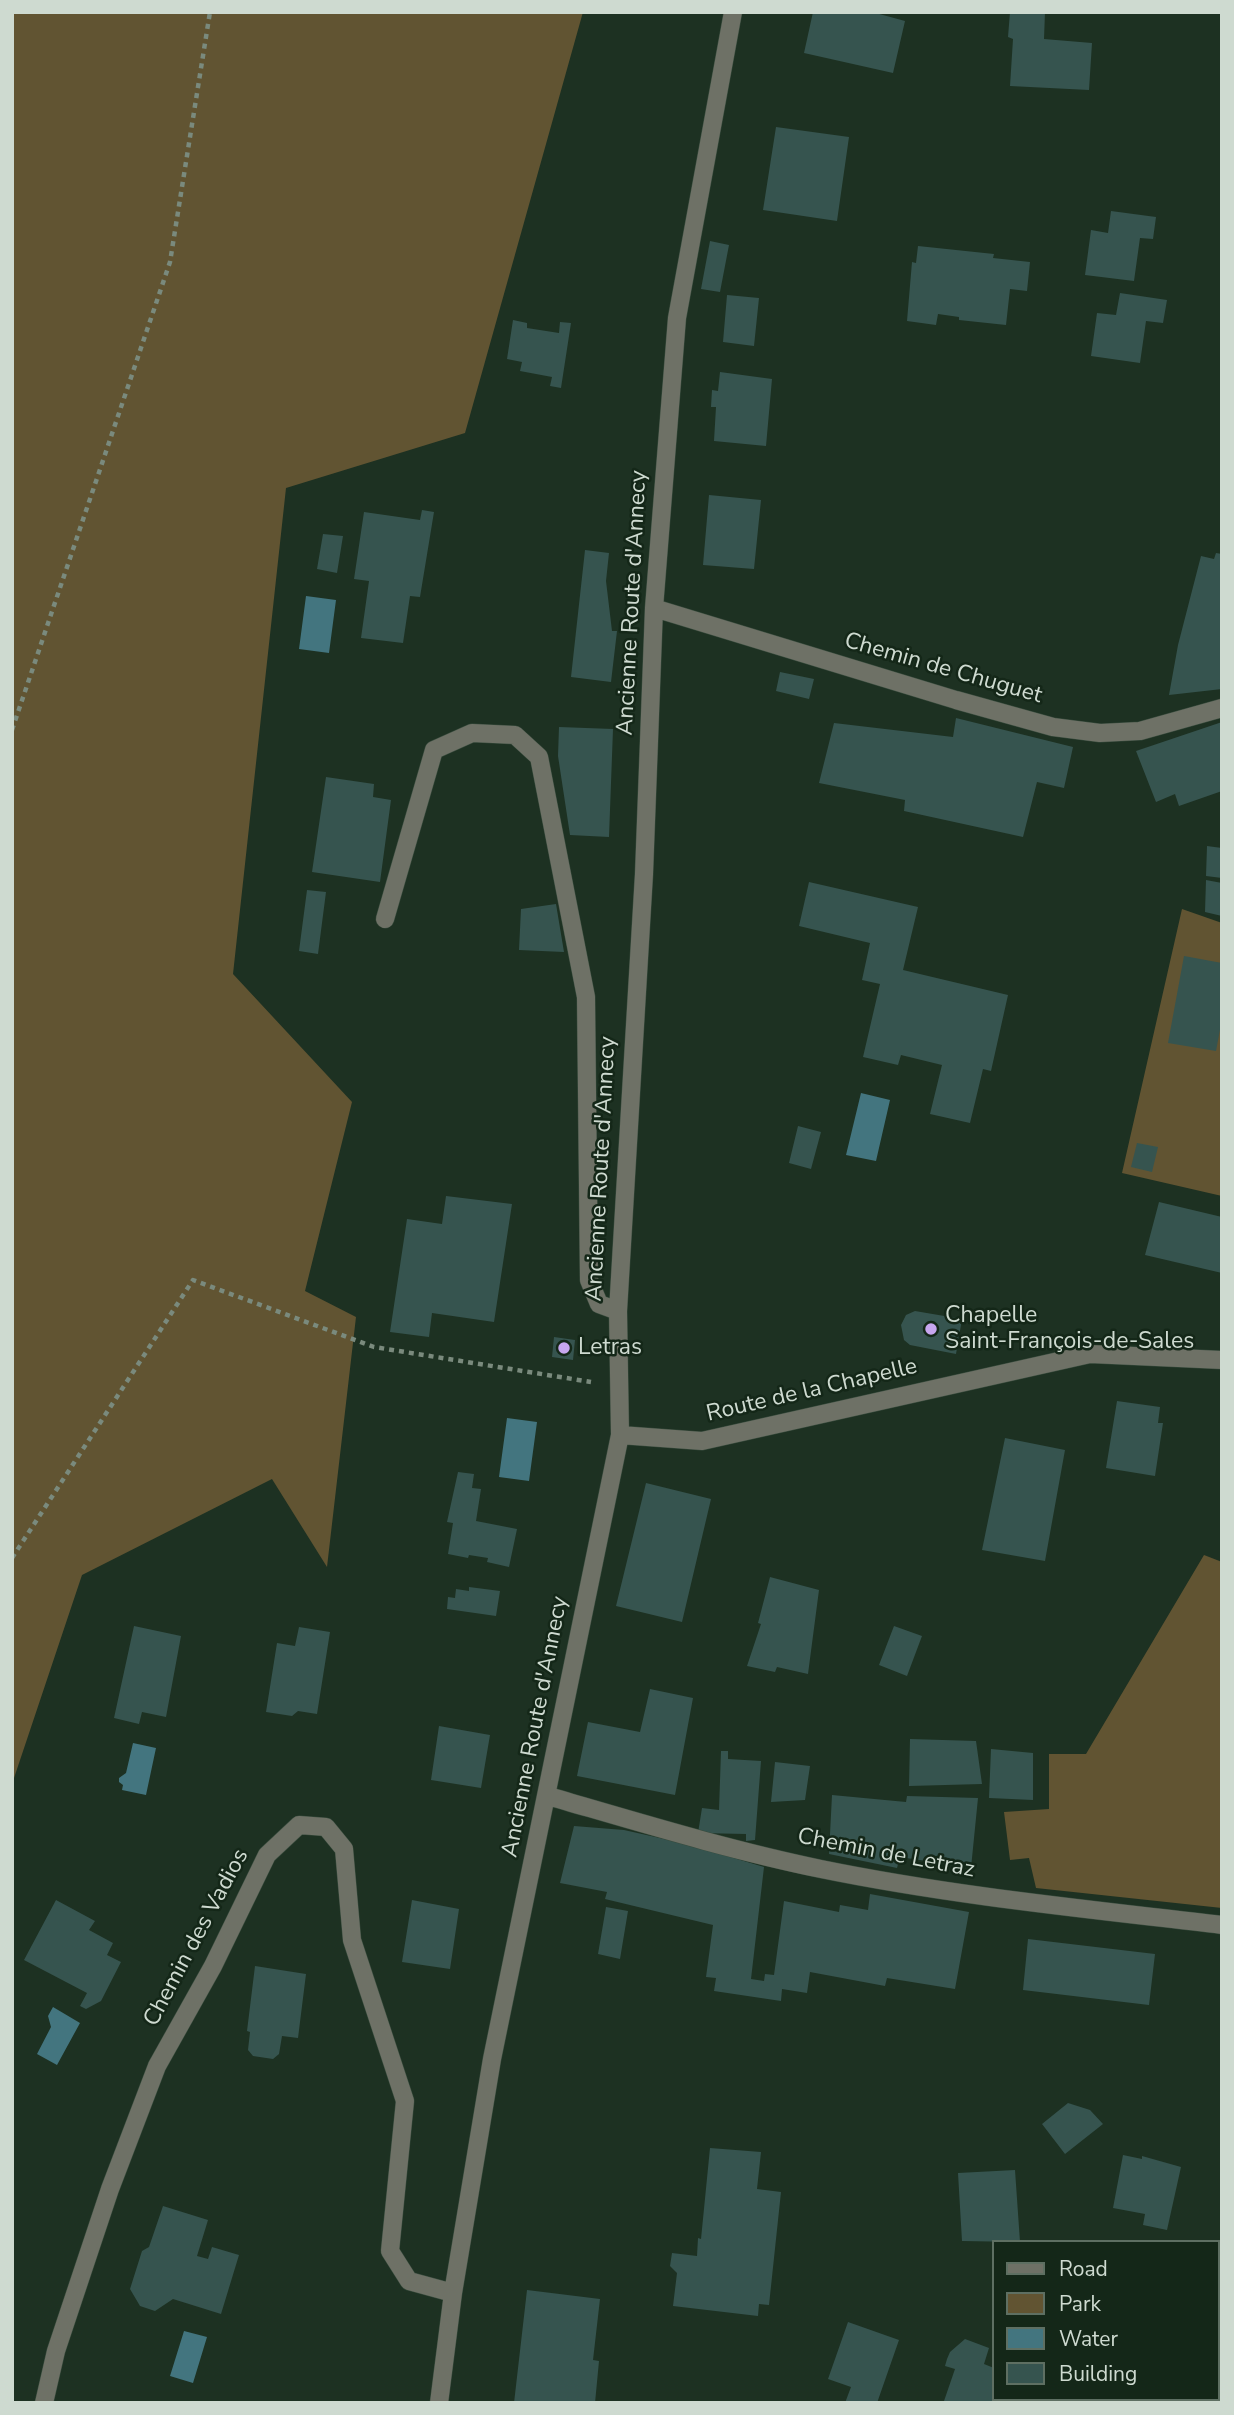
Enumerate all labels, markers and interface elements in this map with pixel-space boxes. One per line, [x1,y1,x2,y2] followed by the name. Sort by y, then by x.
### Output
[612,470,654,736] street label: Ancienne Route d'Annecy
[841,628,1045,710] street label: Chemin de Chuguet
[581,1036,623,1302] street label: Ancienne Route d'Annecy
[945,1302,1194,1356] place label: Chapelle Saint-François-de-Sales
[923,1321,939,1337] marker: Chapelle Saint-François-de-Sales
[578,1334,642,1362] place label: Letras
[556,1340,572,1356] marker: Letras
[704,1353,920,1429] street label: Route de la Chapelle
[497,1594,575,1860] street label: Ancienne Route d'Annecy
[795,1823,977,1885] street label: Chemin de Letraz
[139,1845,255,2031] street label: Chemin des Vadios
[992,2240,1220,2401] legend
[1059,2255,1108,2283] text: Road
[1059,2290,1101,2318] text: Park
[1059,2325,1118,2353] text: Water
[1059,2360,1137,2388] text: Building

